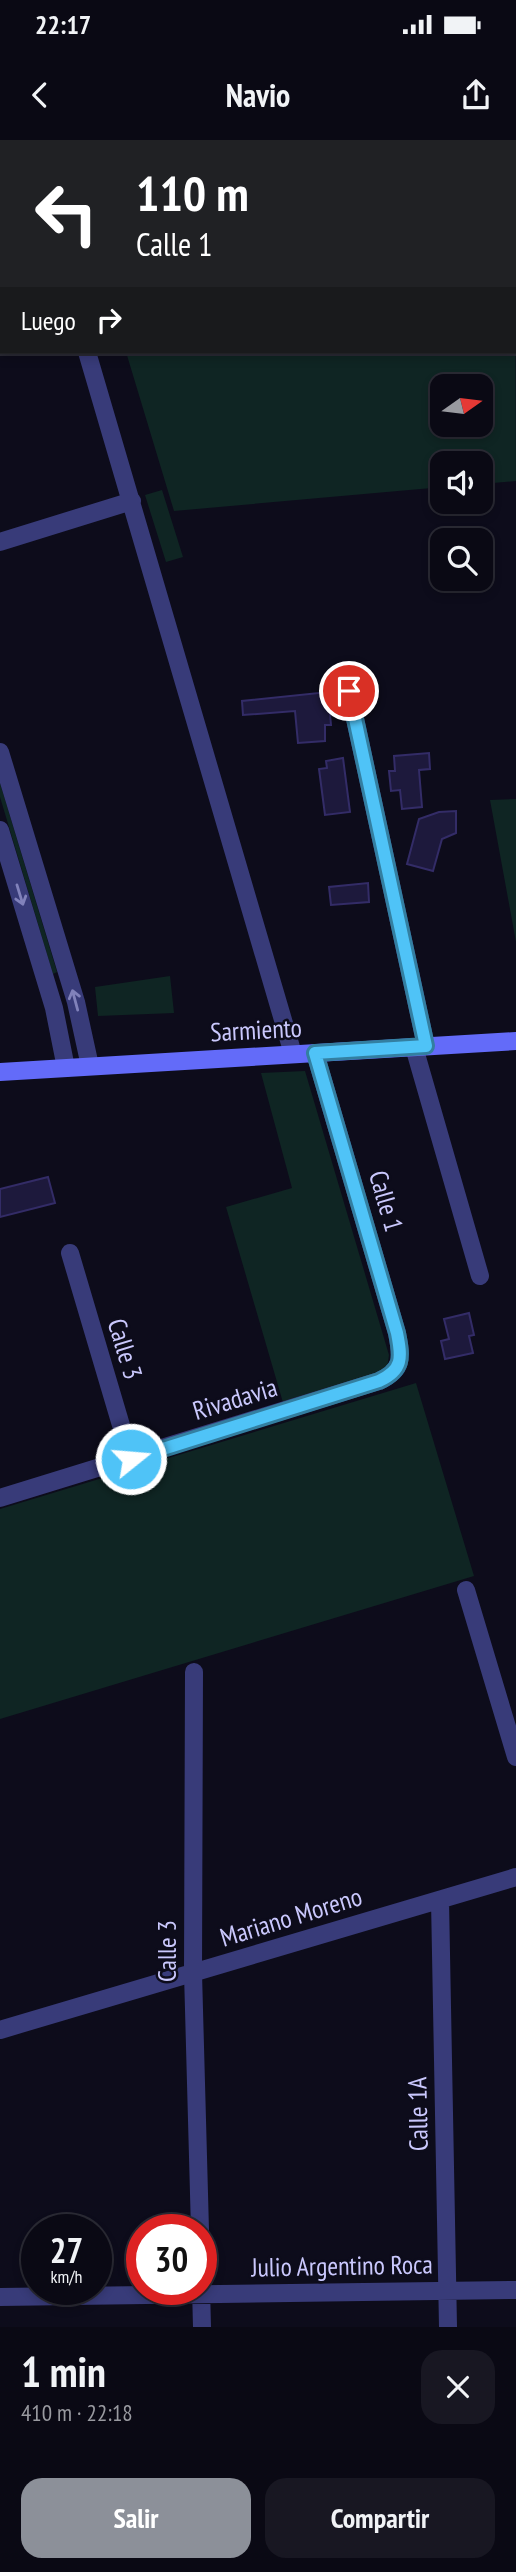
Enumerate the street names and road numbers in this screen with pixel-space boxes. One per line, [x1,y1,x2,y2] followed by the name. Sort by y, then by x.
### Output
[209,1011,303,1048] street label: Sarmiento
[362,1166,411,1235] street label: Calle 1
[101,1314,150,1383] street label: Calle 3
[189,1370,281,1427] street label: Rivadavia
[216,1879,366,1954] street label: Mariano Moreno
[150,1920,183,1982] street label: Calle 3
[400,2076,435,2151] street label: Calle 1A
[250,2247,433,2284] street label: Julio Argentino Roca

